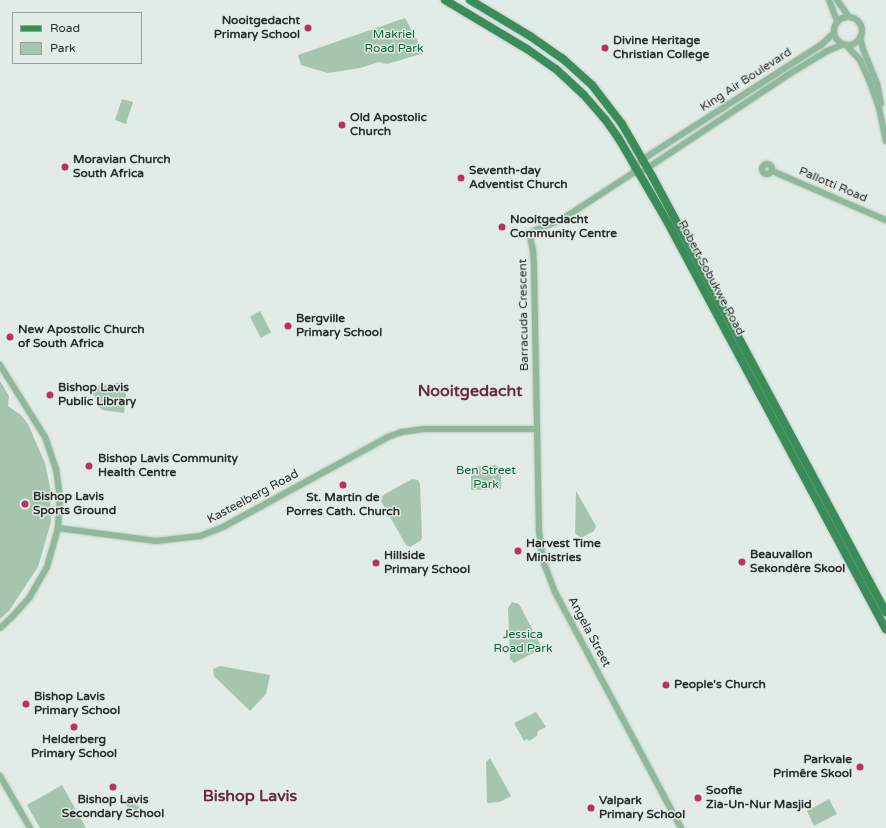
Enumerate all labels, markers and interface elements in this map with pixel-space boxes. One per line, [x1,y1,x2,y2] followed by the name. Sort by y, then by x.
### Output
[12,12,142,64] legend
[214,14,300,42] place label: Nooitgedacht Primary School
[50,21,80,35] text: Road
[303,23,313,33] marker: Nooitgedacht Primary School
[365,28,423,56] park label: Makriel Road Park
[613,34,709,62] place label: Divine Heritage Christian College
[50,41,76,55] text: Park
[600,43,610,53] marker: Divine Heritage Christian College
[698,45,794,115] street label: King Air Boulevard
[350,111,427,139] place label: Old Apostolic Church
[337,120,347,130] marker: Old Apostolic Church
[73,153,170,181] place label: Moravian Church South Africa
[60,162,70,172] marker: Moravian Church South Africa
[469,164,568,192] place label: Seventh-day Adventist Church
[797,164,869,206] street label: Pallotti Road
[456,173,466,183] marker: Seventh-day Adventist Church
[510,213,617,241] place label: Nooitgedacht Community Centre
[675,218,747,338] street label: Robert Sobukwe Road
[497,222,507,232] marker: Nooitgedacht Community Centre
[516,259,532,371] street label: Barracuda Crescent
[296,312,382,340] place label: Bergville Primary School
[283,321,293,331] marker: Bergville Primary School
[18,323,145,351] place label: New Apostolic Church of South Africa
[5,332,15,342] marker: New Apostolic Church of South Africa
[58,381,136,409] place label: Bishop Lavis Public Library
[418,381,522,401] district label: Nooitgedacht
[45,390,55,400] marker: Bishop Lavis Public Library
[98,452,238,480] place label: Bishop Lavis Community Health Centre
[83,460,95,472] marker: Bishop Lavis Community Health Centre
[456,464,516,492] park label: Ben Street Park
[205,467,301,527] street label: Kasteelberg Road
[338,480,348,490] marker: St. Martin de Porres Cath. Church
[33,490,116,518] place label: Bishop Lavis Sports Ground
[286,491,400,519] place label: St. Martin de Porres Cath. Church
[20,499,30,509] marker: Bishop Lavis Sports Ground
[526,537,601,565] place label: Harvest Time Ministries
[513,546,523,556] marker: Harvest Time Ministries
[750,548,845,576] place label: Beauvallon Sekondêre Skool
[384,549,470,577] place label: Hillside Primary School
[737,557,747,567] marker: Beauvallon Sekondêre Skool
[371,558,381,568] marker: Hillside Primary School
[564,594,614,670] street label: Angela Street
[494,628,552,656] park label: Jessica Road Park
[674,678,766,692] place label: People's Church
[661,680,671,690] marker: People's Church
[34,690,120,718] place label: Bishop Lavis Primary School
[21,699,31,709] marker: Bishop Lavis Primary School
[69,722,79,732] marker: Helderberg Primary School
[31,733,117,761] place label: Helderberg Primary School
[773,753,852,781] place label: Parkvale Primêre Skool
[855,762,865,772] marker: Parkvale Primêre Skool
[108,782,118,792] marker: Bishop Lavis Secondary School
[706,784,812,812] place label: Soofie Zia-Un-Nur Masjid
[203,786,297,806] district label: Bishop Lavis
[62,793,164,821] place label: Bishop Lavis Secondary School
[693,793,703,803] marker: Soofie Zia-Un-Nur Masjid
[599,794,685,822] place label: Valpark Primary School
[586,803,596,813] marker: Valpark Primary School

